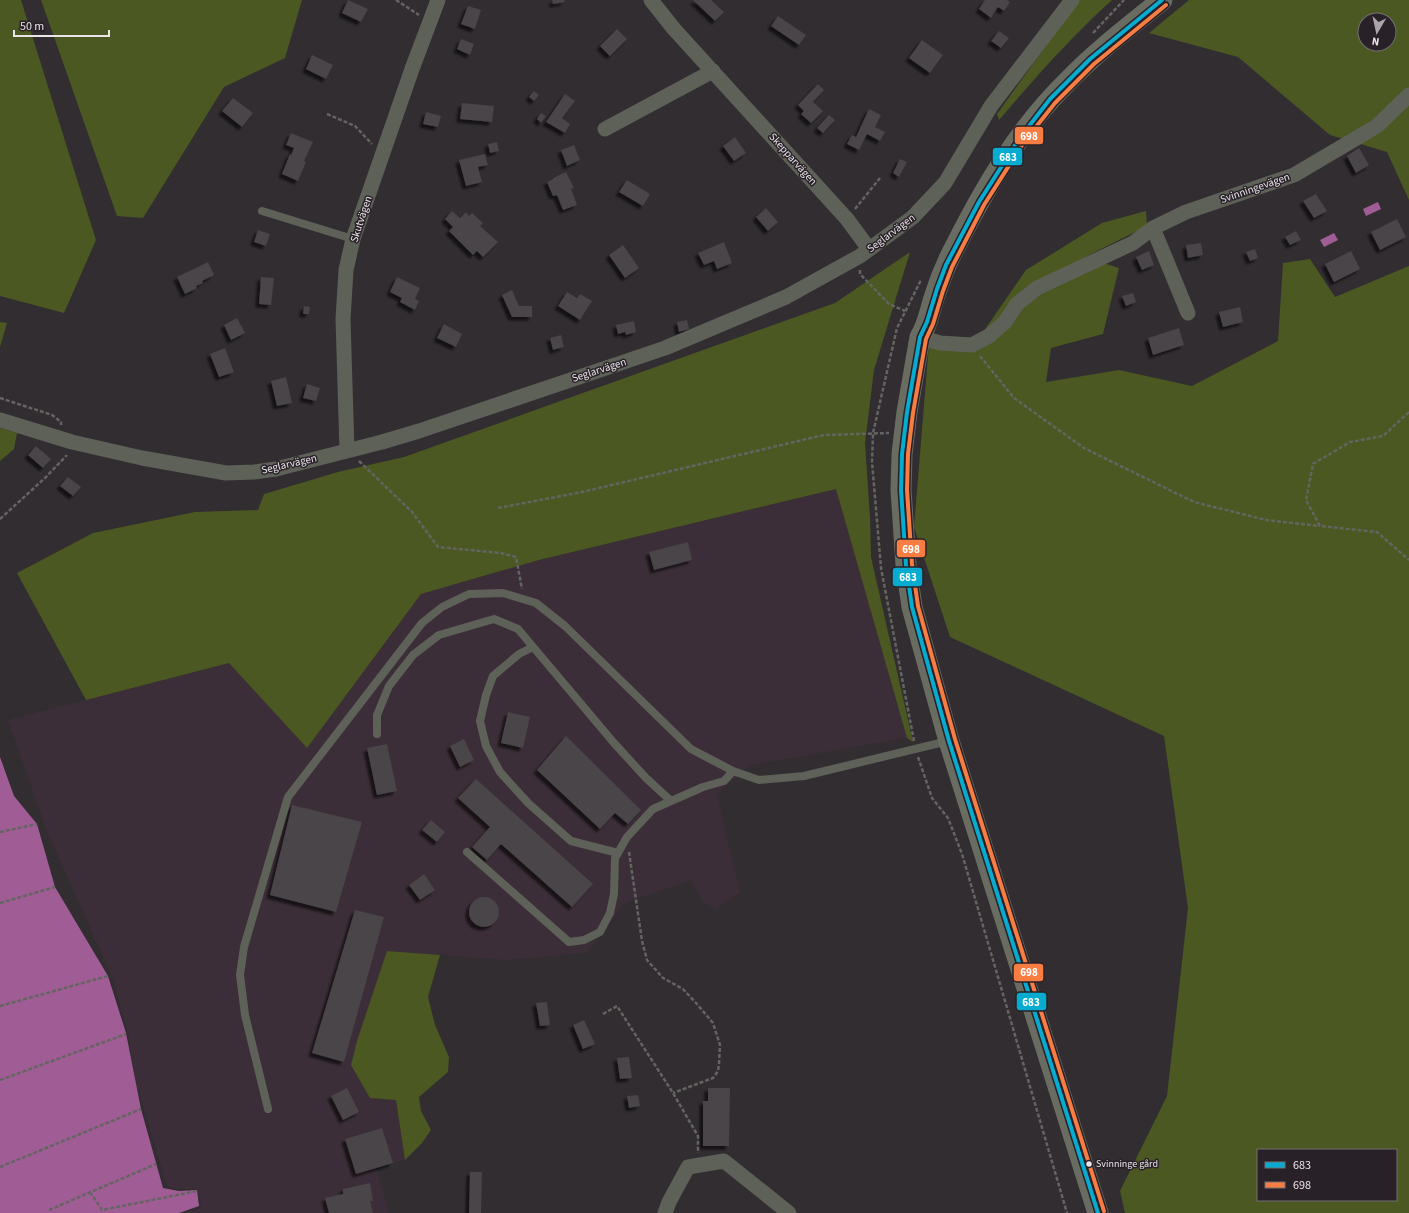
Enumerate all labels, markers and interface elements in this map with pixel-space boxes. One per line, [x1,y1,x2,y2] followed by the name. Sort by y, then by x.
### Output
[14,12,109,38] scale bar
[1357,12,1397,52] north arrow
[20,18,44,35] text: 50 m
[1371,33,1380,49] text: N
[1014,126,1044,145] line badge: 698
[1020,129,1038,144] text: 698
[765,130,821,188] street label: Skepparvägen
[992,147,1023,166] line badge: 683
[999,150,1017,165] text: 683
[1218,169,1292,207] street label: Svinningevägen
[346,194,376,244] street label: Skutvägen
[864,210,918,256] street label: Seglarvägen
[570,354,628,386] street label: Seglarvägen
[260,450,318,478] street label: Seglarvägen
[896,539,926,558] line badge: 698
[902,542,920,557] text: 698
[892,567,923,587] line badge: 683
[899,570,917,585] text: 683
[1013,963,1044,982] line badge: 698
[1020,965,1038,980] text: 698
[1016,992,1047,1011] line badge: 683
[1022,995,1040,1010] text: 683
[1257,1149,1397,1201] legend
[1096,1157,1158,1171] place label: Svinninge gård
[1293,1157,1311,1174] text: 683
[1084,1159,1094,1169] marker: Svinninge gård
[1293,1177,1311,1194] text: 698

